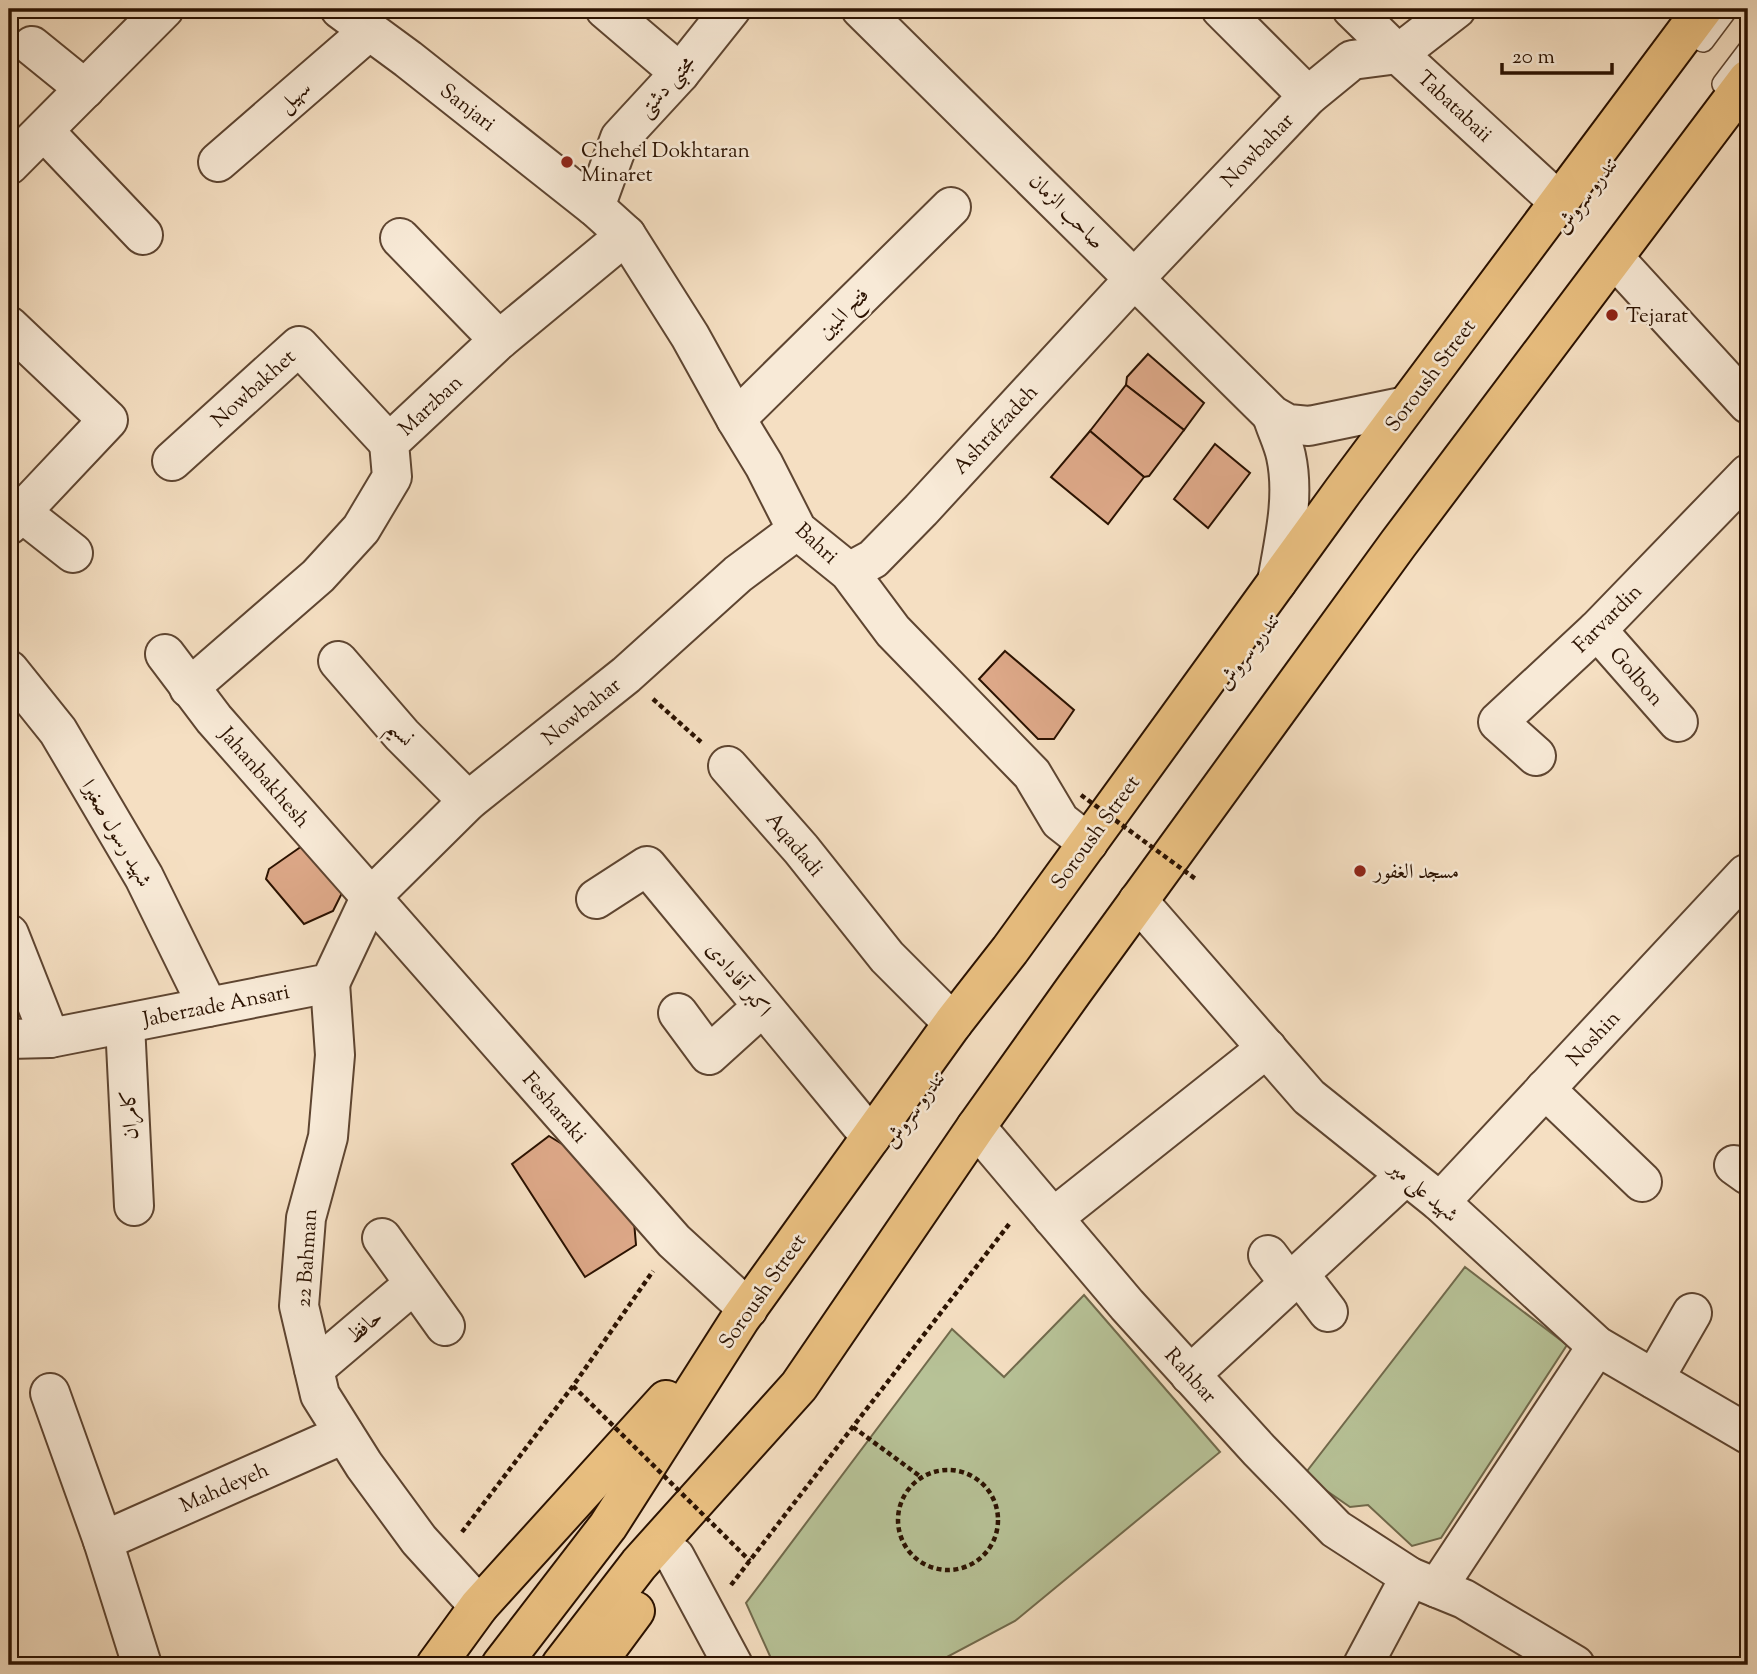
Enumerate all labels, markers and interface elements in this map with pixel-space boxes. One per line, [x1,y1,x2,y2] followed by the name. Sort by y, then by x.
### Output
[1502,32,1612,76] scale bar
[1512,43,1555,73] text: 20 m
[632,49,703,125] street label: مجتبی دشتی
[1409,65,1498,150] street label: Tabatabaii
[272,75,319,120] street label: سهیل
[433,77,501,140] street label: Sanjari
[1215,107,1302,195] street label: Nowbahar
[581,137,750,191] place label: Chehel Dokhtaran Minaret
[1549,151,1626,241] street label: تندرو سروش
[559,154,575,170] marker: Chehel Dokhtaran Minaret
[1021,168,1110,257] street label: صاحب الزمان
[812,282,878,348] street label: فتح المبین
[1626,302,1688,332] place label: Tejarat
[1604,307,1620,323] marker: Tejarat
[1379,313,1484,439] street label: Soroush Street
[205,343,303,436] street label: Nowbakhet
[393,369,470,444] street label: Marzban
[947,379,1046,482] street label: Ashrafzadeh
[788,517,844,572] street label: Bahri
[1567,578,1650,661] street label: Farvardin
[1211,607,1288,697] street label: تندرو سروش
[1601,641,1670,714] street label: Golbon
[536,671,628,754] street label: Nowbahar
[377,714,420,757] street label: نسیم
[210,721,316,835] street label: Jahanbakhesh
[1045,770,1148,896] street label: Soroush Street
[72,775,158,893] street label: شهید رسول صغیرا
[757,806,829,884] street label: Aqadadi
[1372,858,1459,888] place label: مسجد الغفور
[1352,863,1368,879] marker: مسجد الغفور
[698,936,777,1024] street label: اکبر آقادادی
[139,978,292,1036] street label: Jaberzade Ansari
[1561,1005,1628,1074] street label: Noshin
[877,1065,954,1155] street label: تندرو سروش
[514,1066,593,1151] street label: Fesharaki
[115,1089,147,1141] street label: کامران
[1380,1153,1464,1231] street label: شهید علی میر
[290,1208,326,1308] street label: 22 Bahman
[713,1228,815,1356] street label: Soroush Street
[341,1303,390,1352] street label: حافظ
[1156,1342,1223,1411] street label: Rahbar
[176,1456,274,1522] street label: Mahdeyeh

